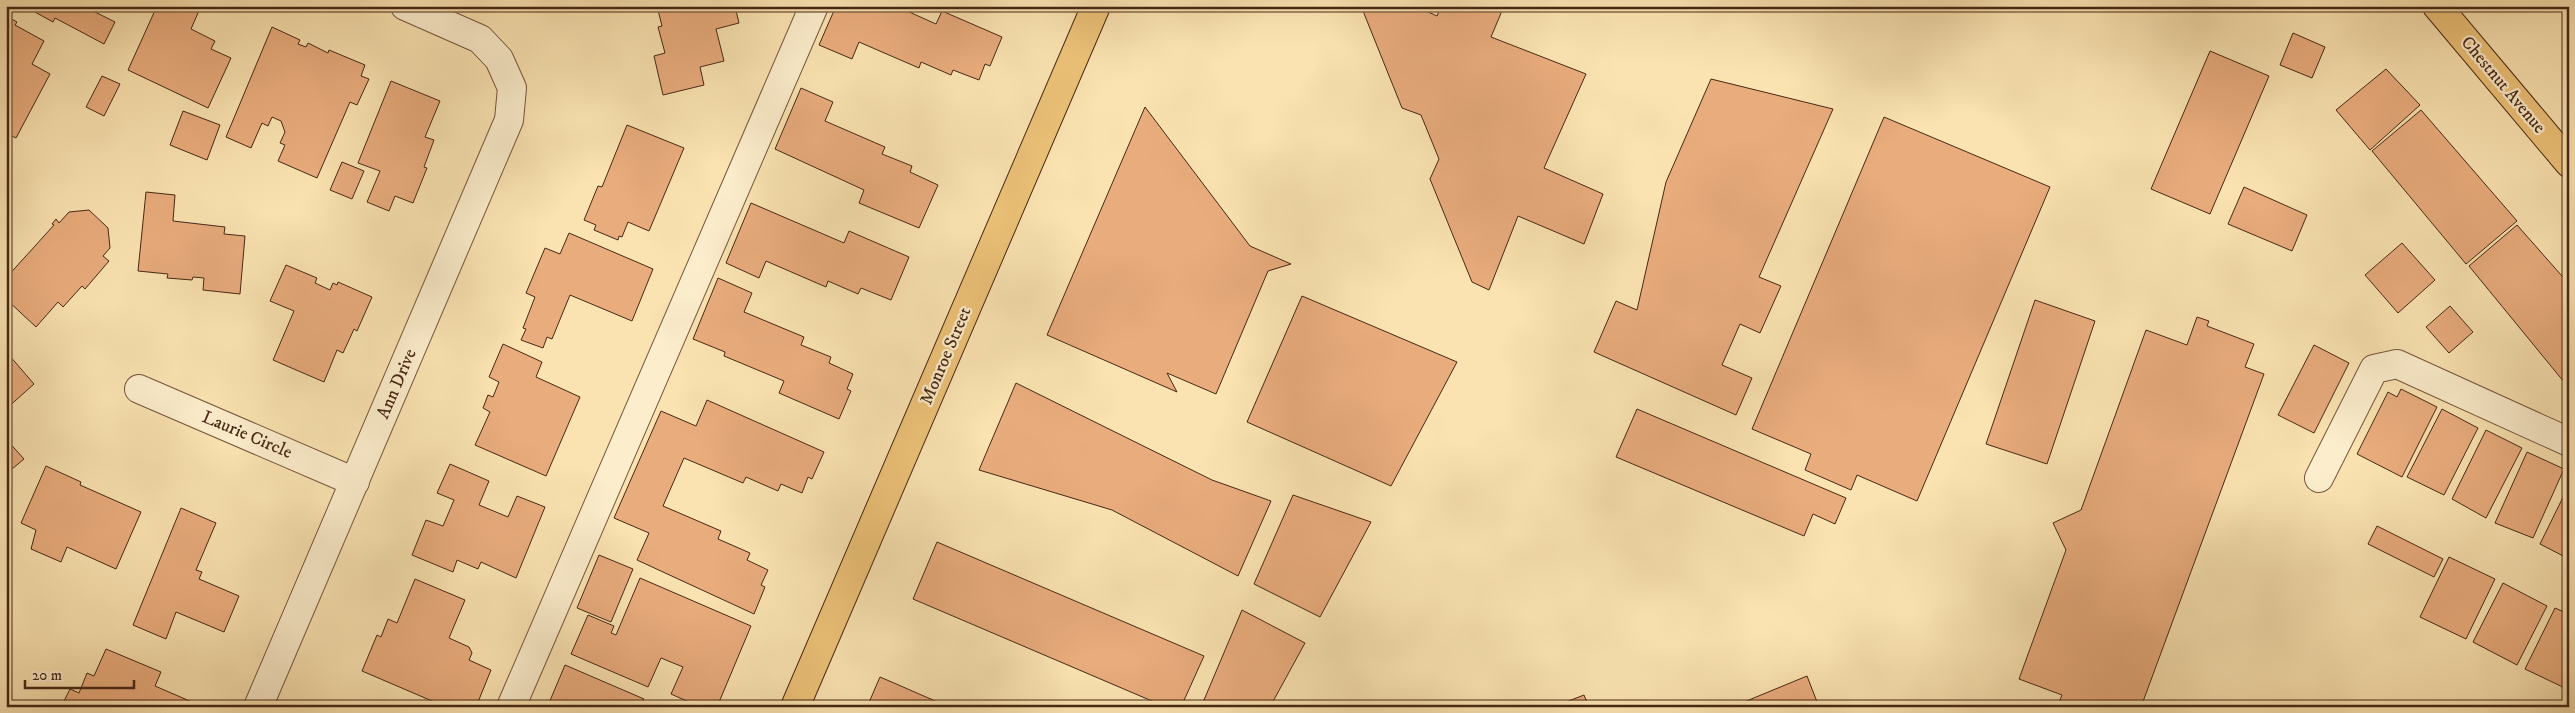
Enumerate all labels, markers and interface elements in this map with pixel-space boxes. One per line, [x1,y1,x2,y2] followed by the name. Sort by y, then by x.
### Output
[2456,32,2550,138] street label: Chestnut Avenue
[916,304,976,408] street label: Monroe Street
[372,346,422,422] street label: Ann Drive
[199,406,295,464] street label: Laurie Circle
[25,658,134,690] scale bar
[32,666,62,685] text: 20 m

